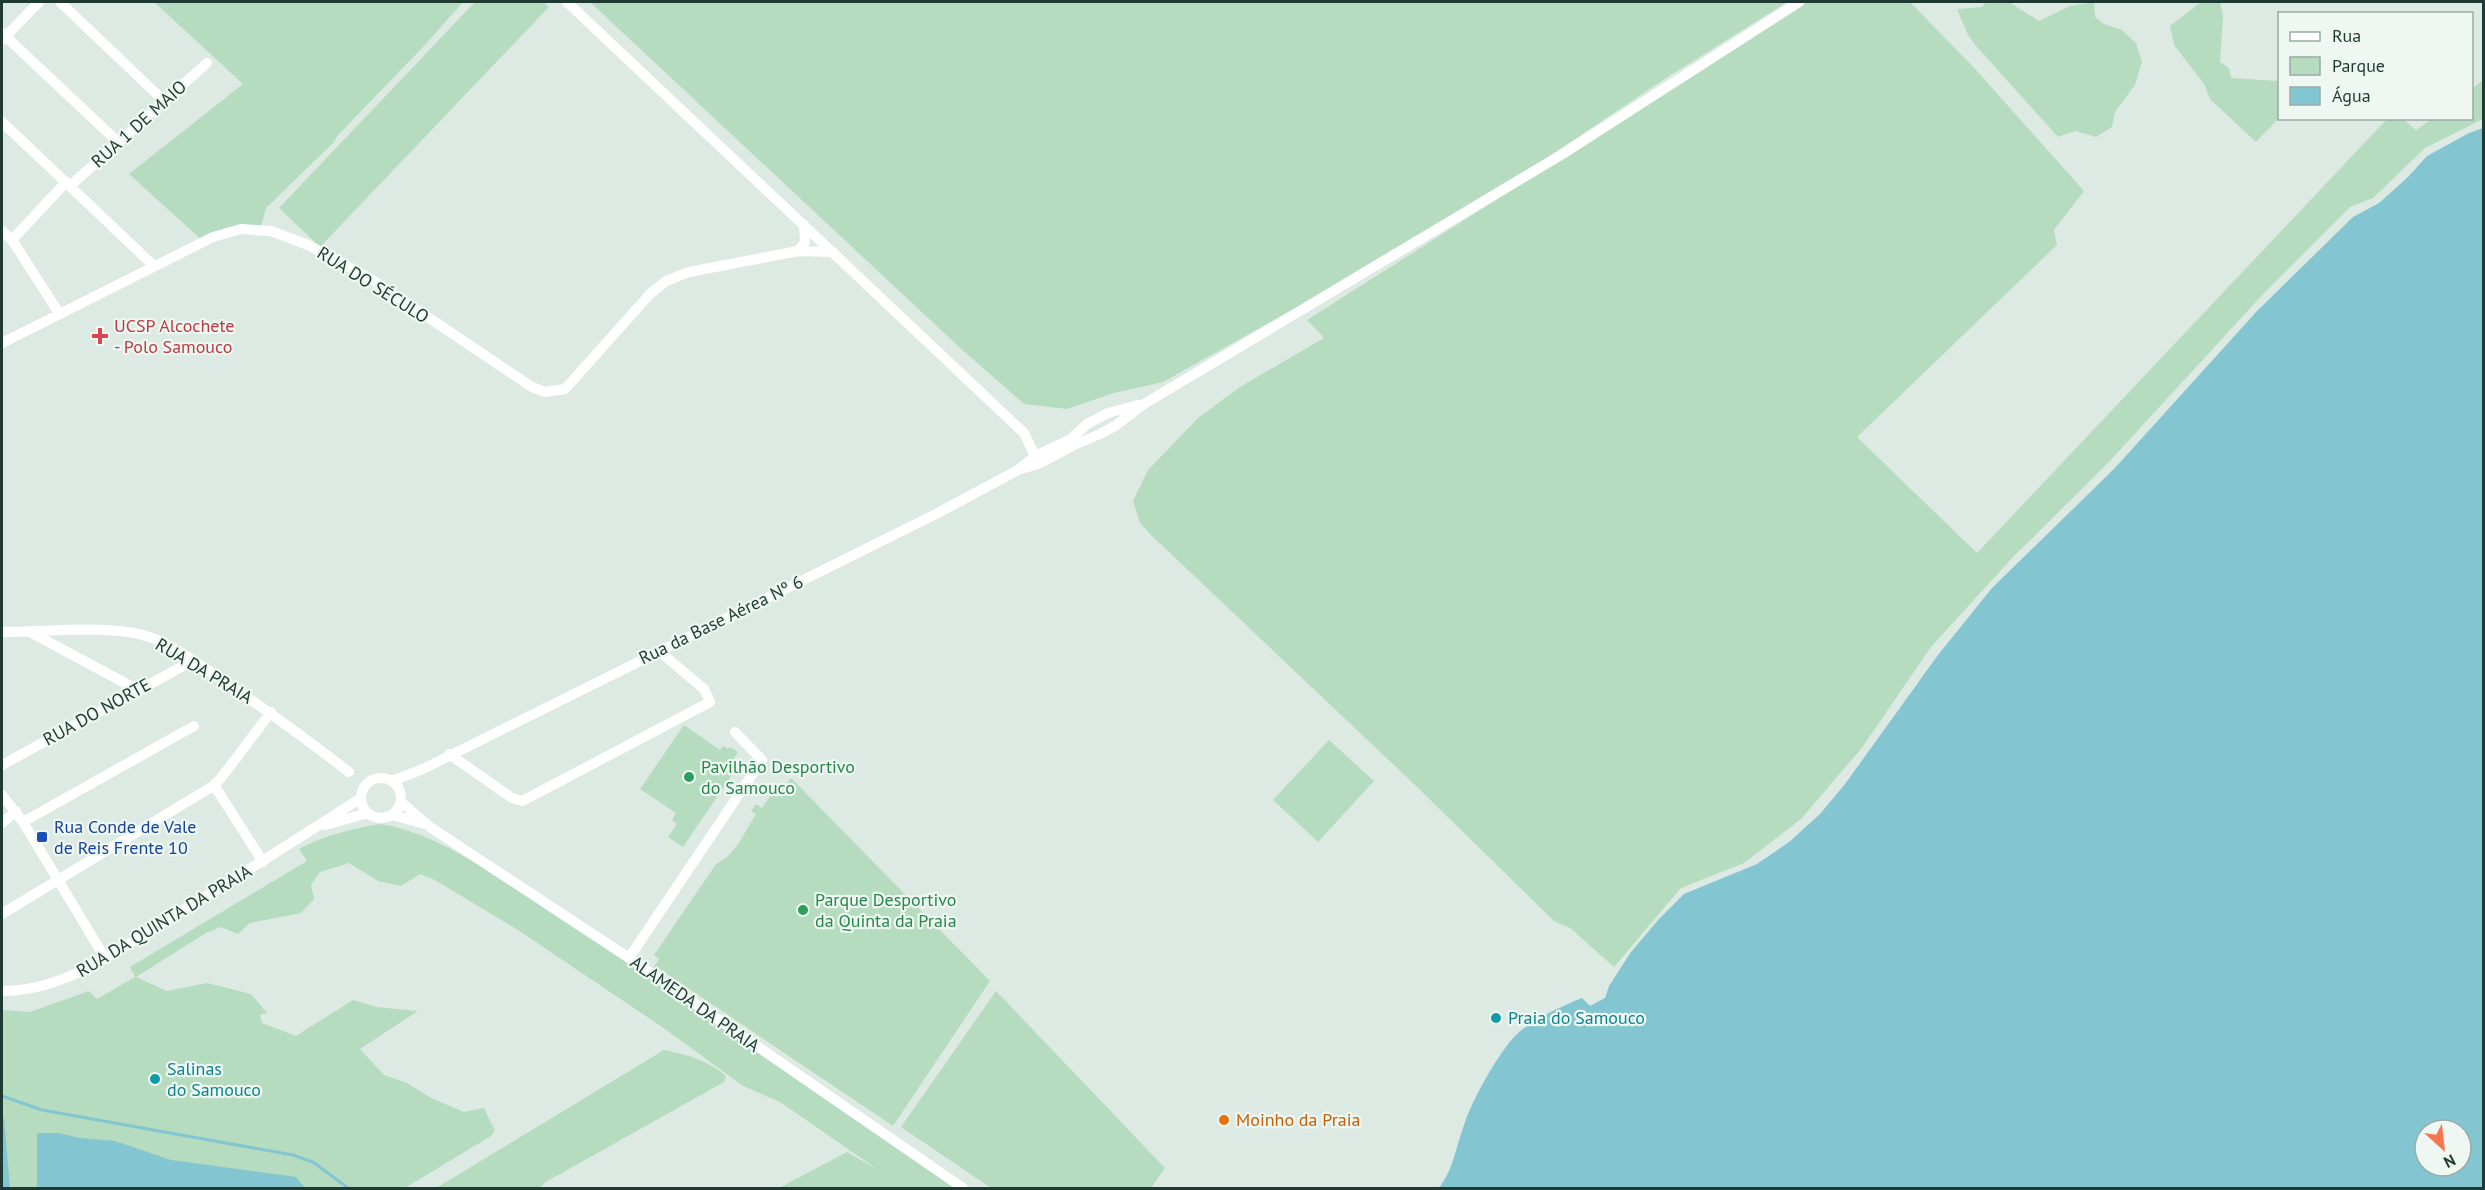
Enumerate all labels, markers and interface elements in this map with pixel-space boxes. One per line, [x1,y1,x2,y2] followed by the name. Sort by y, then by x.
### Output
[2278,12,2473,120] legend
[2332,24,2361,47] text: Rua
[2332,54,2385,77] text: Parque
[86,75,191,172] street label: RUA 1 DE MAIO
[2332,84,2371,107] text: Água
[313,241,433,328] street label: RUA DO SÉCULO
[114,314,234,358] place label: UCSP Alcochete - Polo Samouco
[91,327,109,345] marker: UCSP Alcochete - Polo Samouco
[635,570,807,669] street label: Rua da Base Aérea Nº 6
[151,632,258,709] street label: RUA DA PRAIA
[39,673,155,751] street label: RUA DO NORTE
[701,755,855,799] place label: Pavilhão Desportivo do Samouco
[682,770,696,784] marker: Pavilhão Desportivo do Samouco
[54,815,197,859] place label: Rua Conde de Vale de Reis Frente 10
[35,830,49,844] marker: Rua Conde de Vale de Reis Frente 10
[72,859,256,982] street label: RUA DA QUINTA DA PRAIA
[815,888,957,932] place label: Parque Desportivo da Quinta da Praia
[796,903,810,917] marker: Parque Desportivo da Quinta da Praia
[626,950,765,1057] street label: ALAMEDA DA PRAIA
[1508,1006,1645,1029] place label: Praia do Samouco
[1489,1011,1503,1025] marker: Praia do Samouco
[167,1057,261,1101] place label: Salinas do Samouco
[148,1072,162,1086] marker: Salinas do Samouco
[1236,1108,1361,1131] place label: Moinho da Praia
[1217,1113,1231,1127] marker: Moinho da Praia
[2413,1118,2473,1178] north arrow
[2441,1150,2459,1173] text: N

